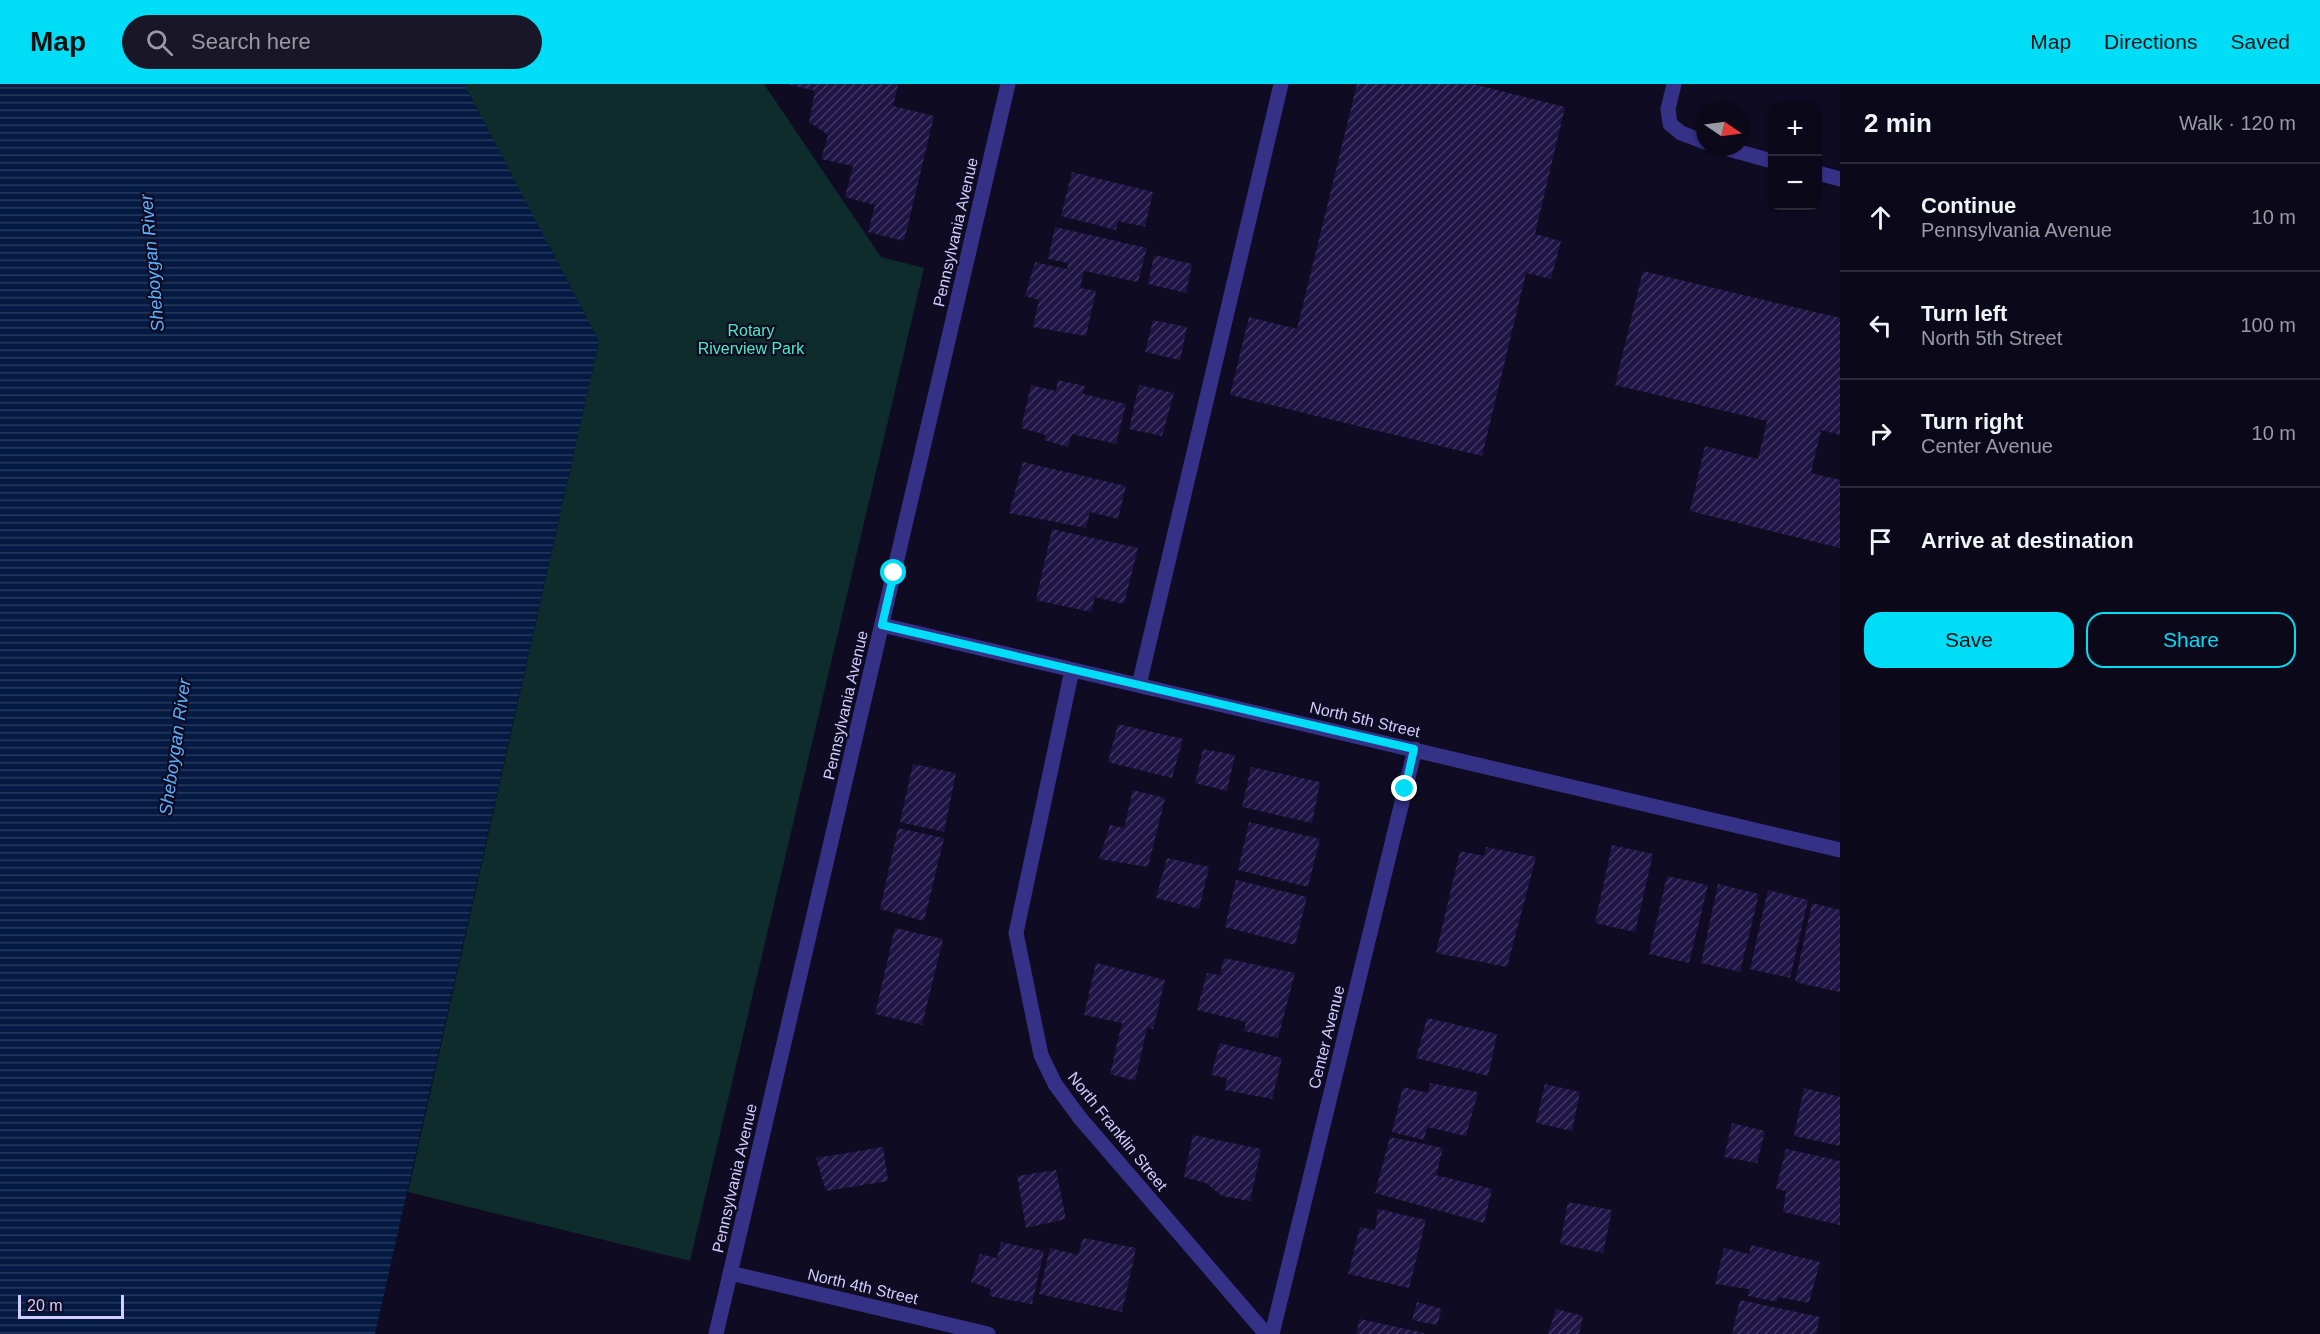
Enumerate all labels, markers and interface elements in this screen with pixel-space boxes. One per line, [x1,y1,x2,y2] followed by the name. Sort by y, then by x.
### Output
[122,15,542,69] search box
[30,26,86,57] text: Map
[143,26,176,59] icon: search
[191,29,311,54] text: Search here
[2030,30,2071,53] text: Map
[2104,30,2197,53] text: Directions
[2230,30,2290,53] text: Saved
[1696,102,1750,156] north arrow
[1768,102,1822,210] map controls
[1768,102,1822,156] button: +
[1864,108,1932,138] text: 2 min
[2179,112,2296,134] text: Walk · 120 m
[930,156,981,308] street label: Pennsylvania Avenue
[1768,156,1822,210] button: −
[136,192,168,333] water label: Sheboygan River
[1921,193,2016,218] text: Continue
[1864,201,1897,234] icon: ahead
[2252,206,2296,228] text: 10 m
[1921,219,2112,241] text: Pennsylvania Avenue
[1921,301,2007,326] text: Turn left
[1864,309,1897,342] icon: left
[2240,314,2296,336] text: 100 m
[698,322,805,357] park label: Rotary Riverview Park
[1921,327,2062,349] text: North 5th Street
[1921,409,2023,434] text: Turn right
[1864,417,1897,450] icon: right
[2252,422,2296,444] text: 10 m
[1921,435,2053,457] text: Center Avenue
[1864,525,1897,558] icon: arrive
[1921,528,2134,553] text: Arrive at destination
[880,559,906,585] route start
[1864,612,2074,668] button: Save
[2086,612,2296,668] button: Share
[820,629,871,781] street label: Pennsylvania Avenue
[155,676,195,817] water label: Sheboygan River
[1308,699,1422,741] street label: North 5th Street
[1391,775,1417,801] route end
[1305,984,1348,1090] street label: Center Avenue
[1065,1069,1171,1194] street label: North Franklin Street
[709,1102,760,1254] street label: Pennsylvania Avenue
[806,1266,920,1308] street label: North 4th Street
[18,1292,124,1320] scale bar
[27,1297,63,1314] text: 20 m

